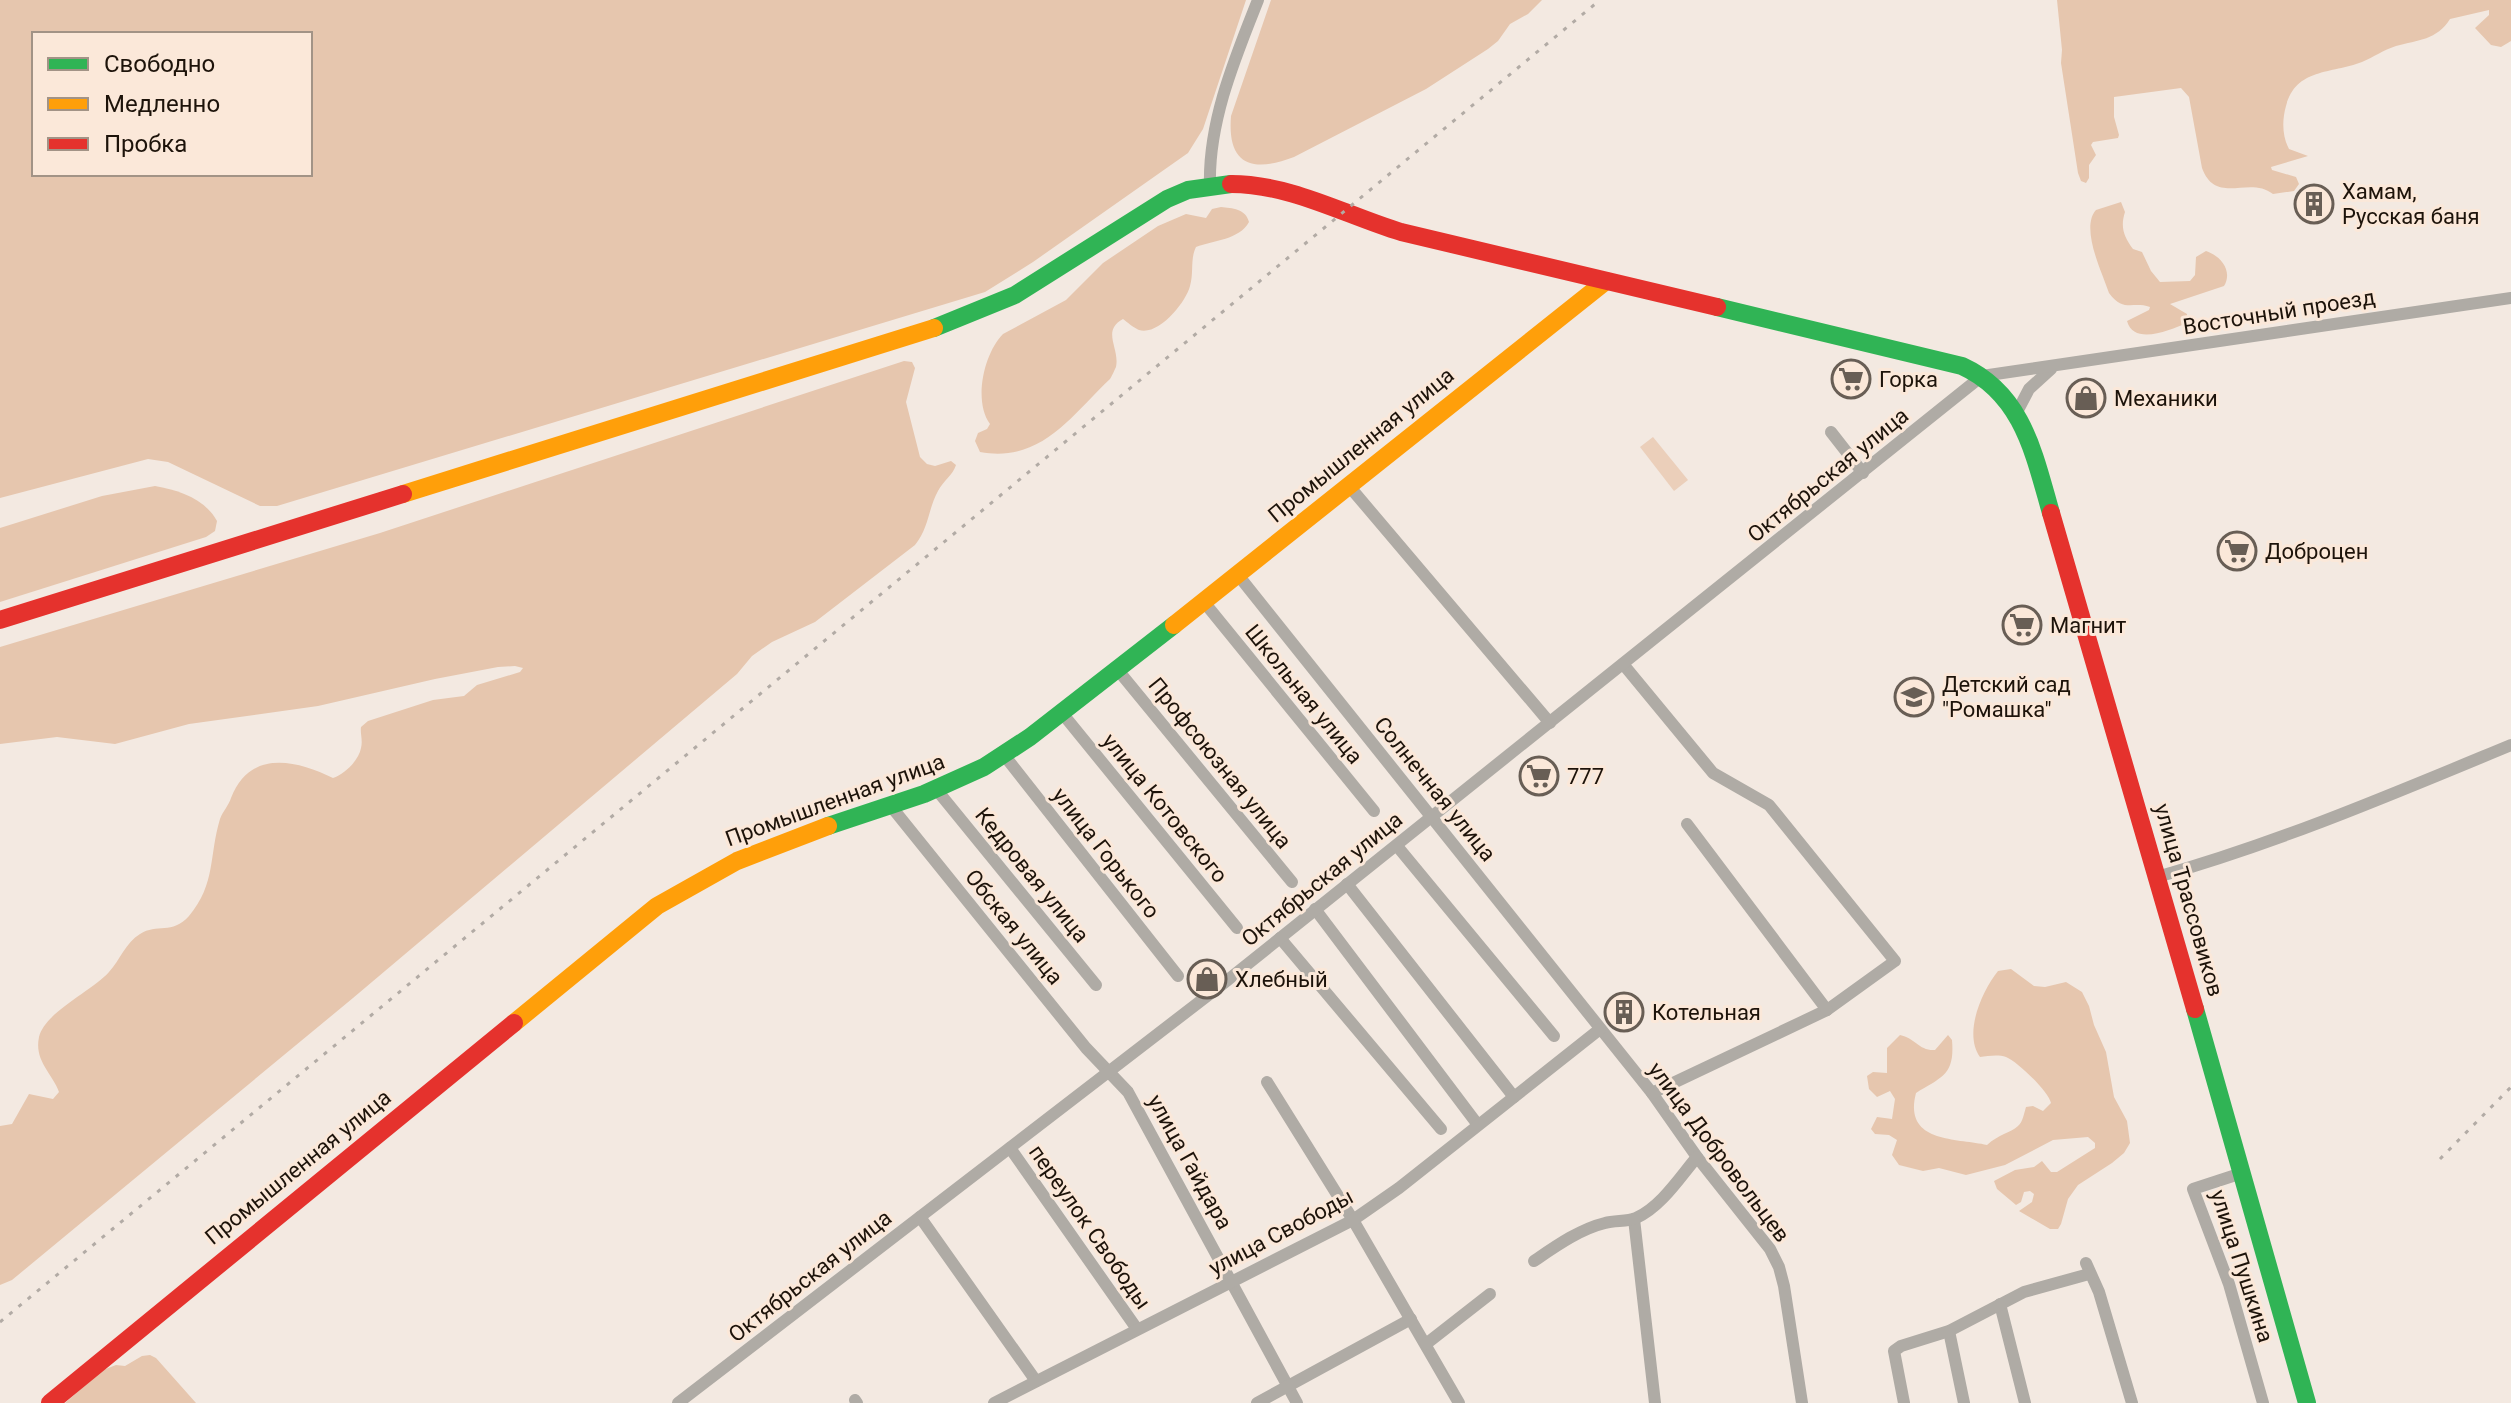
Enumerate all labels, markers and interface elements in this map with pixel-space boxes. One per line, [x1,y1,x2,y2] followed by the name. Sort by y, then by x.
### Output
[32,32,312,176] legend
[104,50,215,78] text: Свободно
[104,90,220,118] text: Медленно
[104,130,187,158] text: Пробка
[2342,179,2480,229] place label: Хамам, Русская баня
[2293,183,2335,225] building icon: Хамам, Русская баня
[2181,284,2377,340] street label: Восточный проезд
[1830,358,1872,400] supermarket icon: Горка
[1263,362,1459,528] street label: Промышленная улица
[1879,367,1938,392] place label: Горка
[2065,377,2107,419] shop icon: Механики
[2114,386,2218,411] place label: Механики
[1743,403,1913,547] street label: Октябрьская улица
[2216,530,2258,572] supermarket icon: Доброцен
[2265,539,2368,564] place label: Доброцен
[2001,604,2043,646] supermarket icon: Магнит
[2050,613,2127,638] place label: Магнит
[1240,619,1368,769] street label: Школьная улица
[1942,672,2071,722] place label: Детский сад "Ромашка"
[1143,673,1297,853] street label: Профсоюзная улица
[1893,676,1935,718] school or university icon: Детский сад "Ромашка"
[1369,712,1501,866] street label: Солнечная улица
[1097,728,1233,888] street label: улица Котовского
[722,749,948,851] street label: Промышленная улица
[1518,755,1560,797] supermarket icon: 777
[1567,764,1604,789] place label: 777
[1047,783,1165,923] street label: улица Горького
[2150,801,2228,999] street label: улица Трассовиков
[970,803,1094,947] street label: Кедровая улица
[1237,807,1407,951] street label: Октябрьская улица
[960,864,1068,990] street label: Обская улица
[1186,958,1228,1000] shop icon: Хлебный
[1235,967,1328,992] place label: Хлебный
[1603,991,1645,1033] building icon: Котельная
[1652,1000,1761,1025] place label: Котельная
[1643,1057,1795,1247] street label: улица Добровольцев
[200,1084,396,1250] street label: Промышленная улица
[1143,1090,1237,1234] street label: улица Гайдара
[1024,1140,1156,1314] street label: переулок Свободы
[1205,1183,1357,1281] street label: улица Свободы
[2206,1187,2278,1345] street label: улица Пушкина
[724,1205,896,1347] street label: Октябрьская улица

